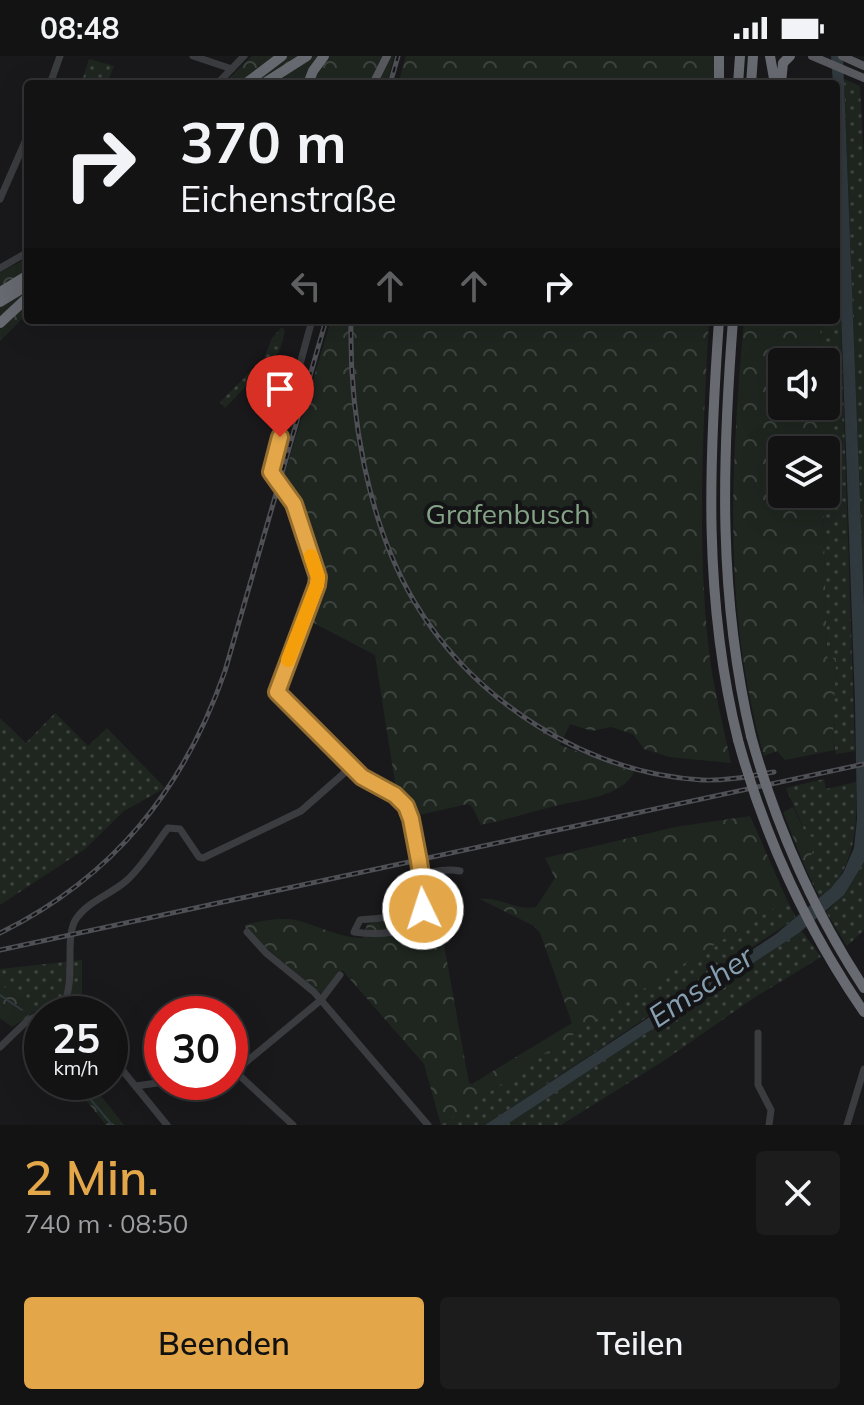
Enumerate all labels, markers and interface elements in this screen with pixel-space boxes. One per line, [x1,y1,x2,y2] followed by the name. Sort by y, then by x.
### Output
[40,9,119,47] text: 08:48
[180,107,347,177] text: 370 m
[48,112,152,216] icon: right
[180,176,397,221] text: Eichenstraße
[284,264,328,308] icon: left
[368,264,412,308] icon: ahead
[452,264,496,308] icon: ahead
[536,264,580,308] icon: right
[768,348,840,508] map controls
[768,348,840,420] button: sound
[246,355,314,437] pin
[258,367,302,411] icon: arrive
[768,436,840,508] button: layers
[425,496,591,531] park label: Grafenbusch
[381,867,465,951] position arrow
[641,937,761,1035] water label: Emscher
[144,996,248,1100] speed limit sign: 30
[52,1013,100,1063] text: 25
[53,1055,99,1080] text: km/h
[24,1147,159,1207] text: 2 Min.
[756,1151,840,1235] button: close
[24,1207,188,1240] text: 740 m · 08:50
[24,1297,424,1389] button: Beenden
[440,1297,840,1389] button: Teilen

